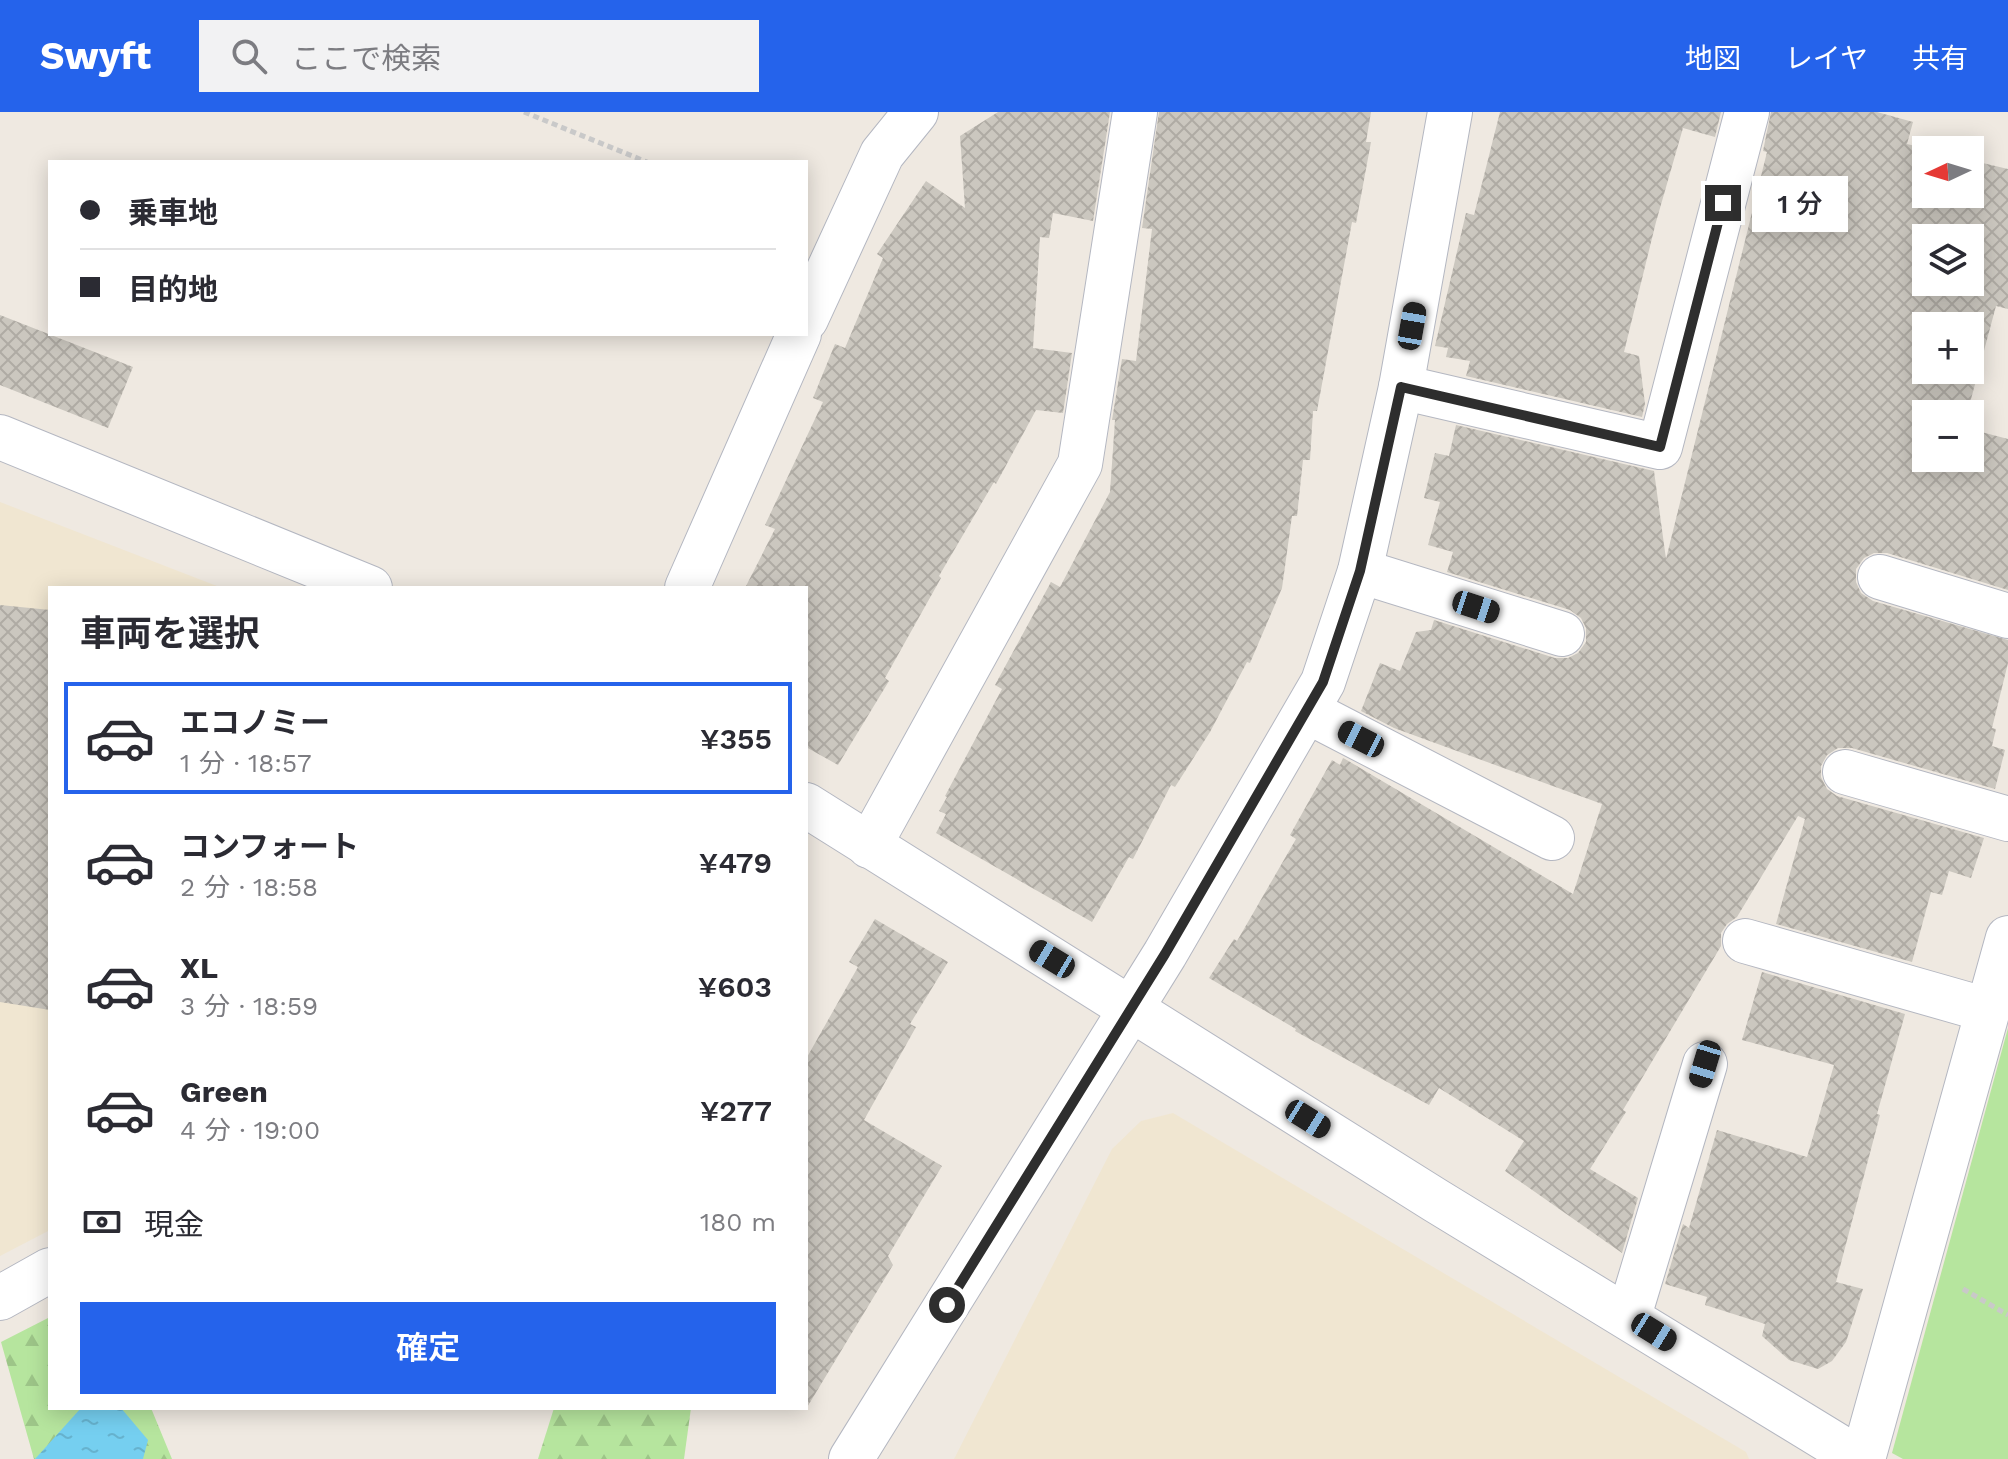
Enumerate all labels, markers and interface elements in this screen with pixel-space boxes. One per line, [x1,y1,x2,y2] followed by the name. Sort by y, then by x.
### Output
[199,20,759,92] search box
[40,34,151,78] text: Swyft
[227,34,271,78] icon: search
[291,41,441,76] text: ここで検索
[1685,42,1741,75] text: 地図
[1785,42,1868,75] text: レイヤ
[1912,42,1968,75] text: 共有
[1912,136,1984,208] north arrow
[1912,136,1984,472] map controls
[1751,175,1847,231] callout: 1 分
[1705,185,1741,221] route end
[1778,189,1822,219] text: 1 分
[128,195,218,230] text: 乗車地
[1912,224,1984,296] button: layers
[128,272,218,307] text: 目的地
[1396,300,1428,352] car
[1912,312,1984,384] button: +
[1912,400,1984,472] button: −
[1449,588,1503,626] car
[80,613,260,655] text: 車両を選択
[84,702,156,774] icon: car
[180,705,330,740] text: エコノミー
[1334,717,1388,761] car
[700,721,772,756] text: ¥355
[180,748,312,778] text: 1 分 · 18:57
[84,826,156,898] icon: car
[180,829,359,864] text: コンフォート
[699,845,772,880] text: ¥479
[180,872,318,902] text: 2 分 · 18:58
[1025,936,1079,982] car
[84,950,156,1022] icon: car
[180,950,218,985] text: XL
[698,969,772,1004] text: ¥603
[180,991,318,1021] text: 3 分 · 18:59
[1687,1038,1723,1090] car
[84,1074,156,1146] icon: car
[180,1074,268,1109] text: Green
[700,1093,772,1128] text: ¥277
[1281,1096,1335,1142] car
[180,1115,320,1145] text: 4 分 · 19:00
[80,1200,124,1244] icon: cash
[144,1207,204,1242] text: 現金
[700,1207,776,1237] text: 180 m
[929,1287,965,1323] route start
[80,1302,776,1394] button: 確定
[1627,1309,1681,1355] car

